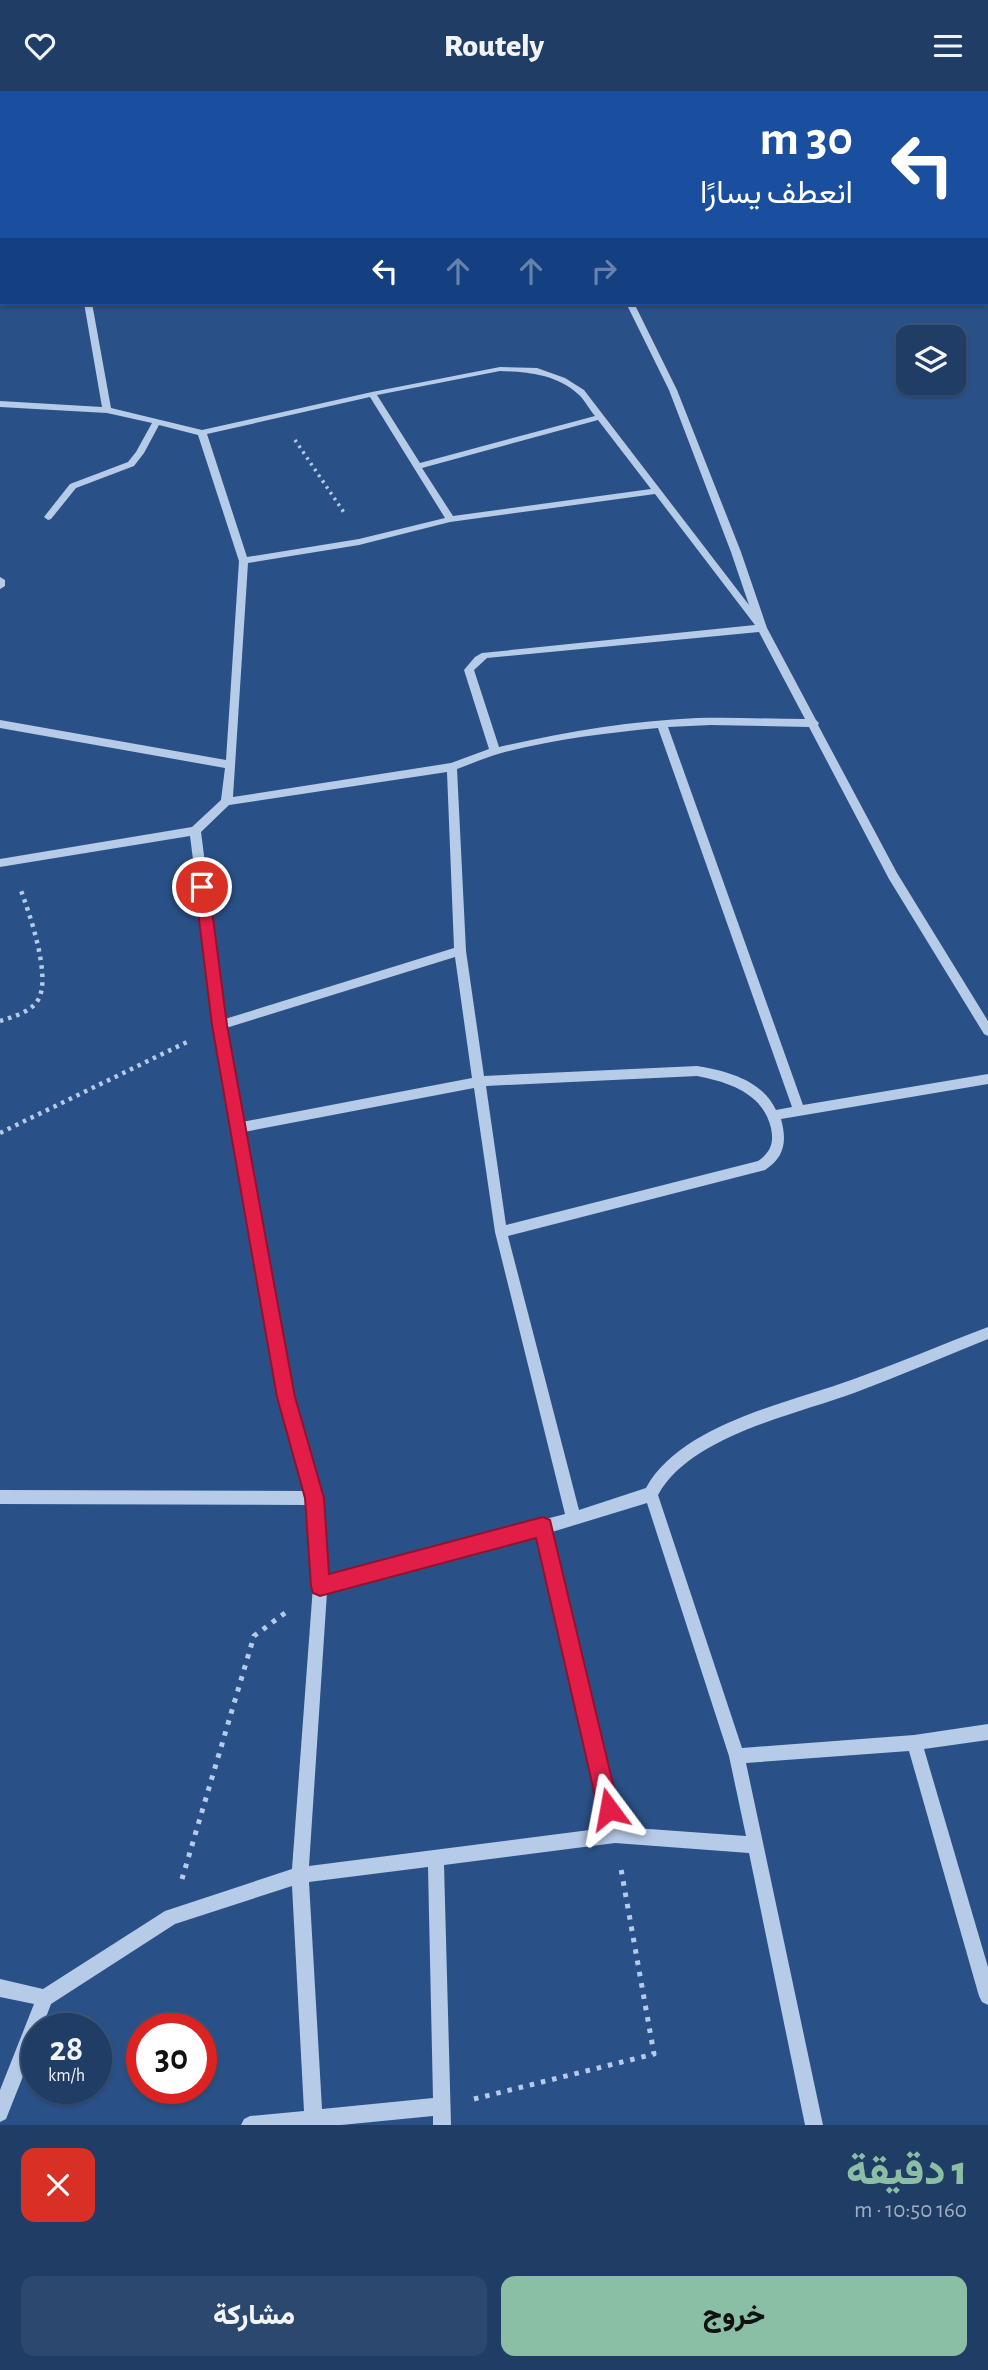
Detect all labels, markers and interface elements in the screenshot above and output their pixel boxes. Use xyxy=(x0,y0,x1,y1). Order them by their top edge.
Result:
icon: heart xyxy=(21,27,59,65)
icon: menu xyxy=(929,27,967,65)
text: Routely xyxy=(444,30,544,62)
text: 30 m xyxy=(759,115,853,164)
icon: left xyxy=(877,119,968,210)
text: انعطف يسارًا xyxy=(700,177,853,209)
icon: left xyxy=(366,252,404,290)
icon: ahead xyxy=(439,252,477,290)
icon: ahead xyxy=(512,252,550,290)
icon: right xyxy=(585,252,623,290)
map controls xyxy=(896,325,966,395)
button: layers xyxy=(896,325,966,395)
pin xyxy=(172,857,232,917)
icon: arrive xyxy=(183,868,221,906)
position arrow xyxy=(572,1772,646,1846)
speed limit sign: 30 xyxy=(126,2013,217,2104)
text: 28 xyxy=(50,2032,83,2067)
text: km/h xyxy=(48,2067,85,2085)
button: close xyxy=(21,2148,95,2222)
text: 1 دقيقة xyxy=(846,2150,967,2192)
text: 160 m · 10:50 xyxy=(854,2199,967,2222)
button: مشاركة xyxy=(21,2276,487,2356)
button: خروج xyxy=(501,2276,967,2356)

